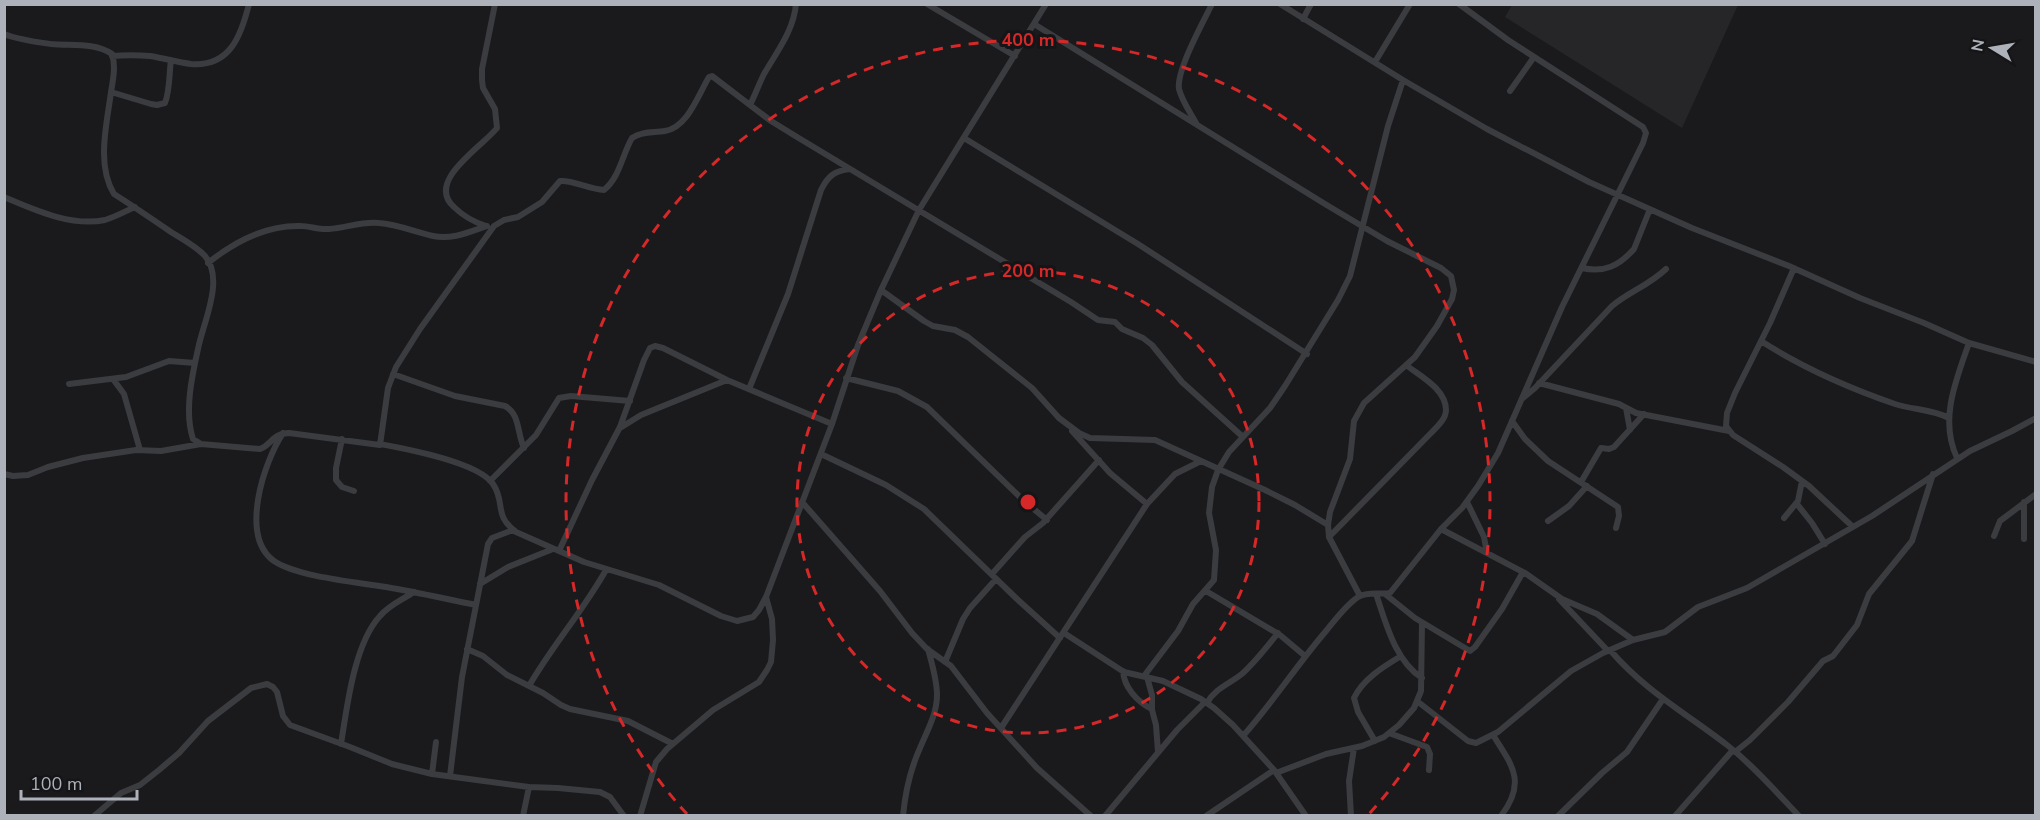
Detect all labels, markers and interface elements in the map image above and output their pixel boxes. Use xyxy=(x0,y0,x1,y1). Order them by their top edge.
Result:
north arrow xyxy=(1962,18,2022,78)
text: 400 m xyxy=(1001,28,1055,52)
text: N xyxy=(1966,37,1990,53)
text: 200 m xyxy=(1001,259,1055,283)
centre of rings xyxy=(1018,492,1038,512)
scale bar xyxy=(21,763,136,801)
text: 100 m xyxy=(30,772,82,796)

